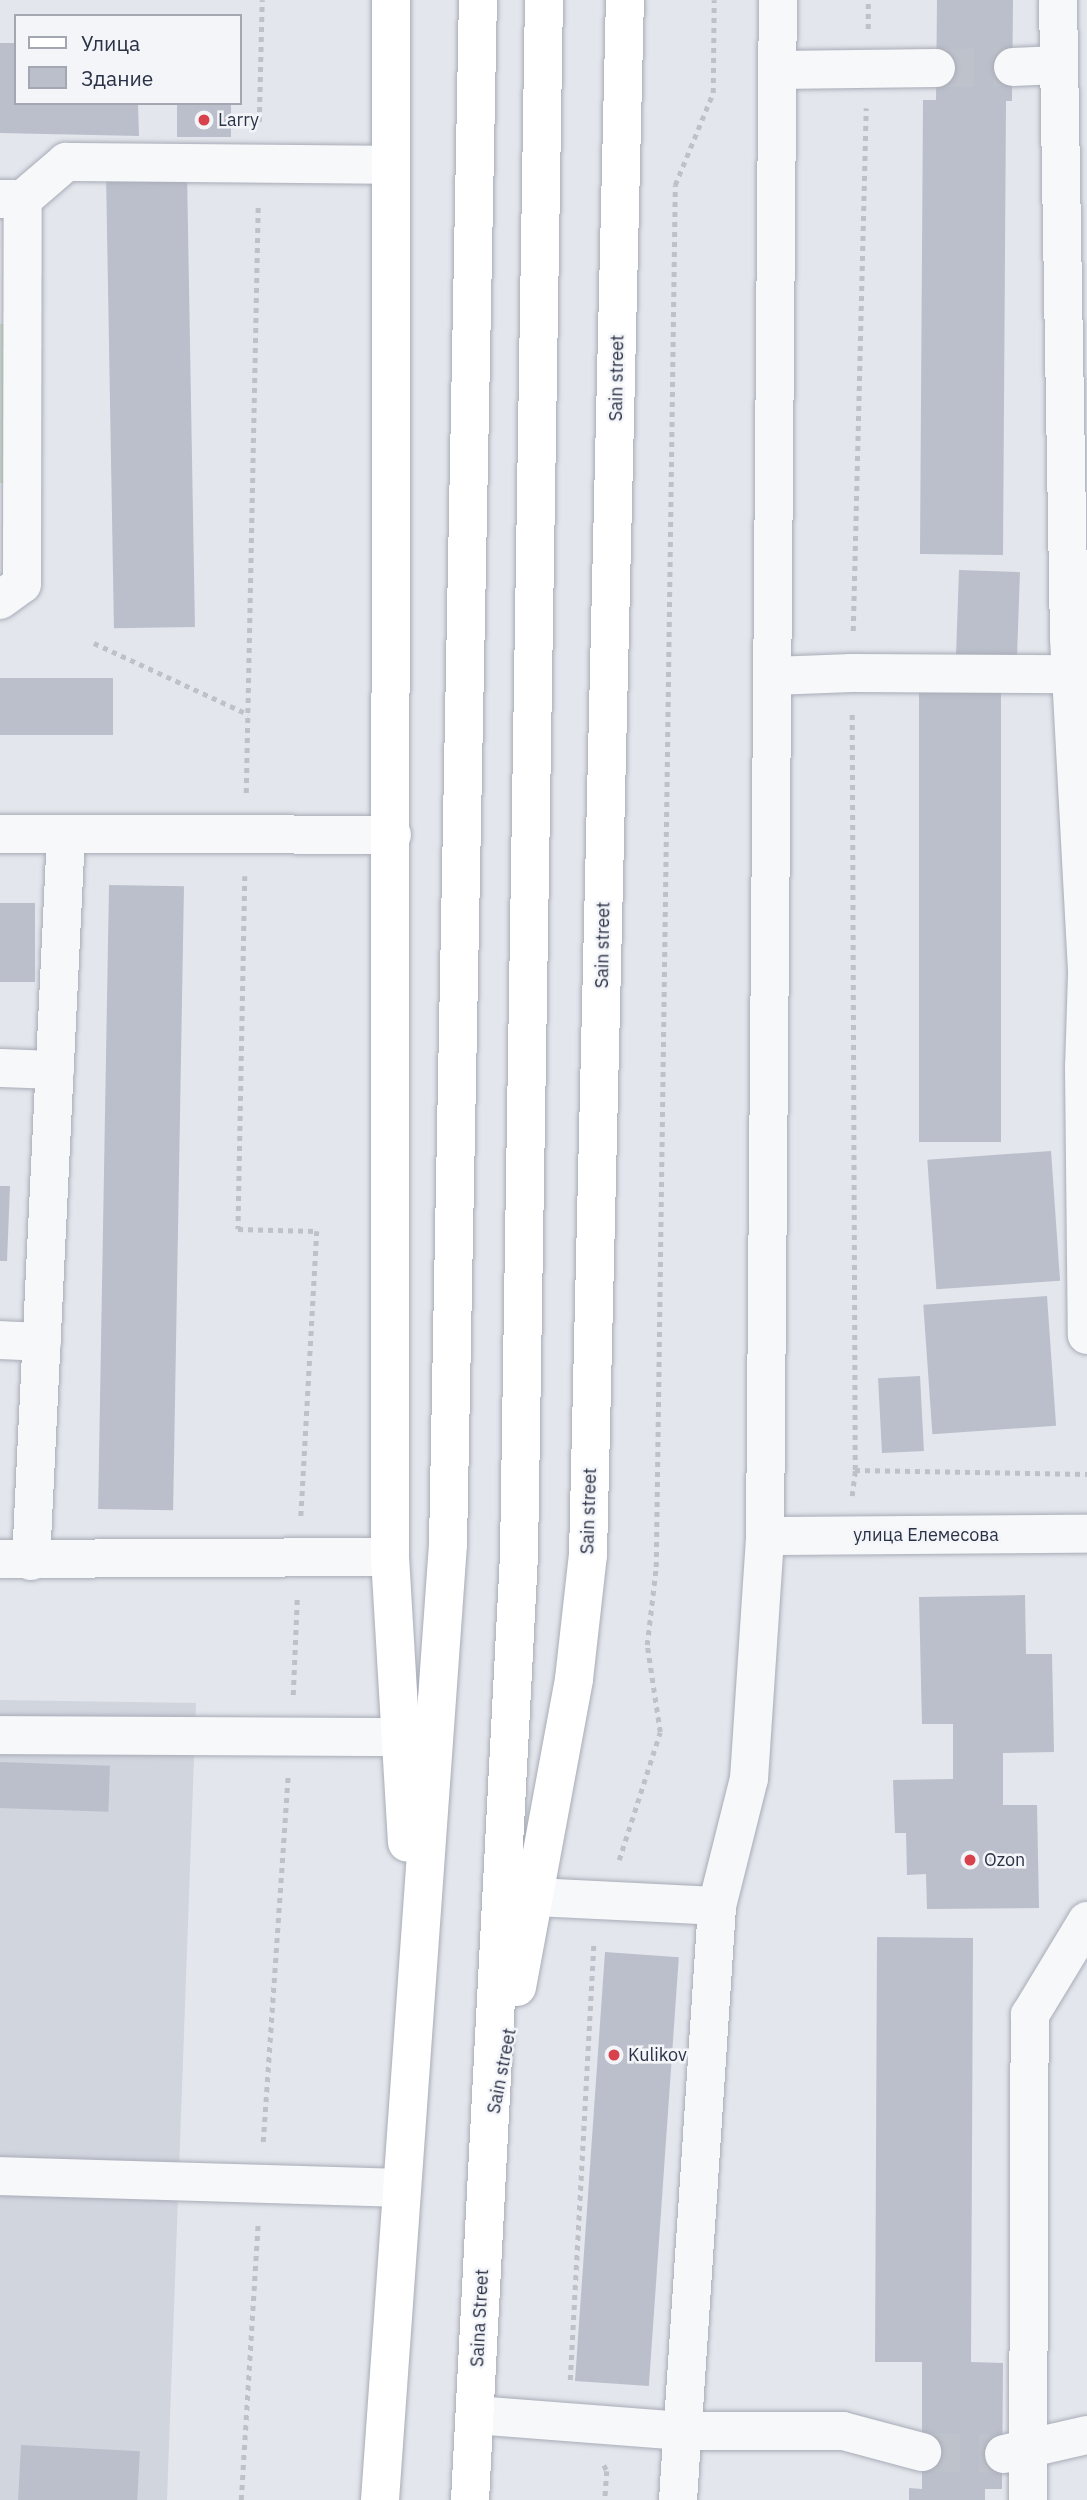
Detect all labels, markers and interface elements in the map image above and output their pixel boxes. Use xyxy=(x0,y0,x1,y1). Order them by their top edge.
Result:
legend xyxy=(14,14,242,105)
text: Улица xyxy=(81,29,140,57)
text: Здание xyxy=(81,64,153,92)
place label: Larry xyxy=(218,109,259,131)
marker: Larry xyxy=(196,112,212,128)
street label: Sain street xyxy=(605,335,629,421)
street label: Sain street xyxy=(591,902,615,988)
street label: Sain street xyxy=(577,1467,601,1555)
street label: улица Елемесова xyxy=(853,1524,999,1546)
place label: Ozon xyxy=(984,1849,1025,1871)
marker: Ozon xyxy=(962,1852,978,1868)
street label: Sain street xyxy=(483,2026,521,2116)
place label: Kulikov xyxy=(628,2044,687,2066)
marker: Kulikov xyxy=(606,2047,622,2063)
street label: Saina Street xyxy=(467,2268,493,2368)

